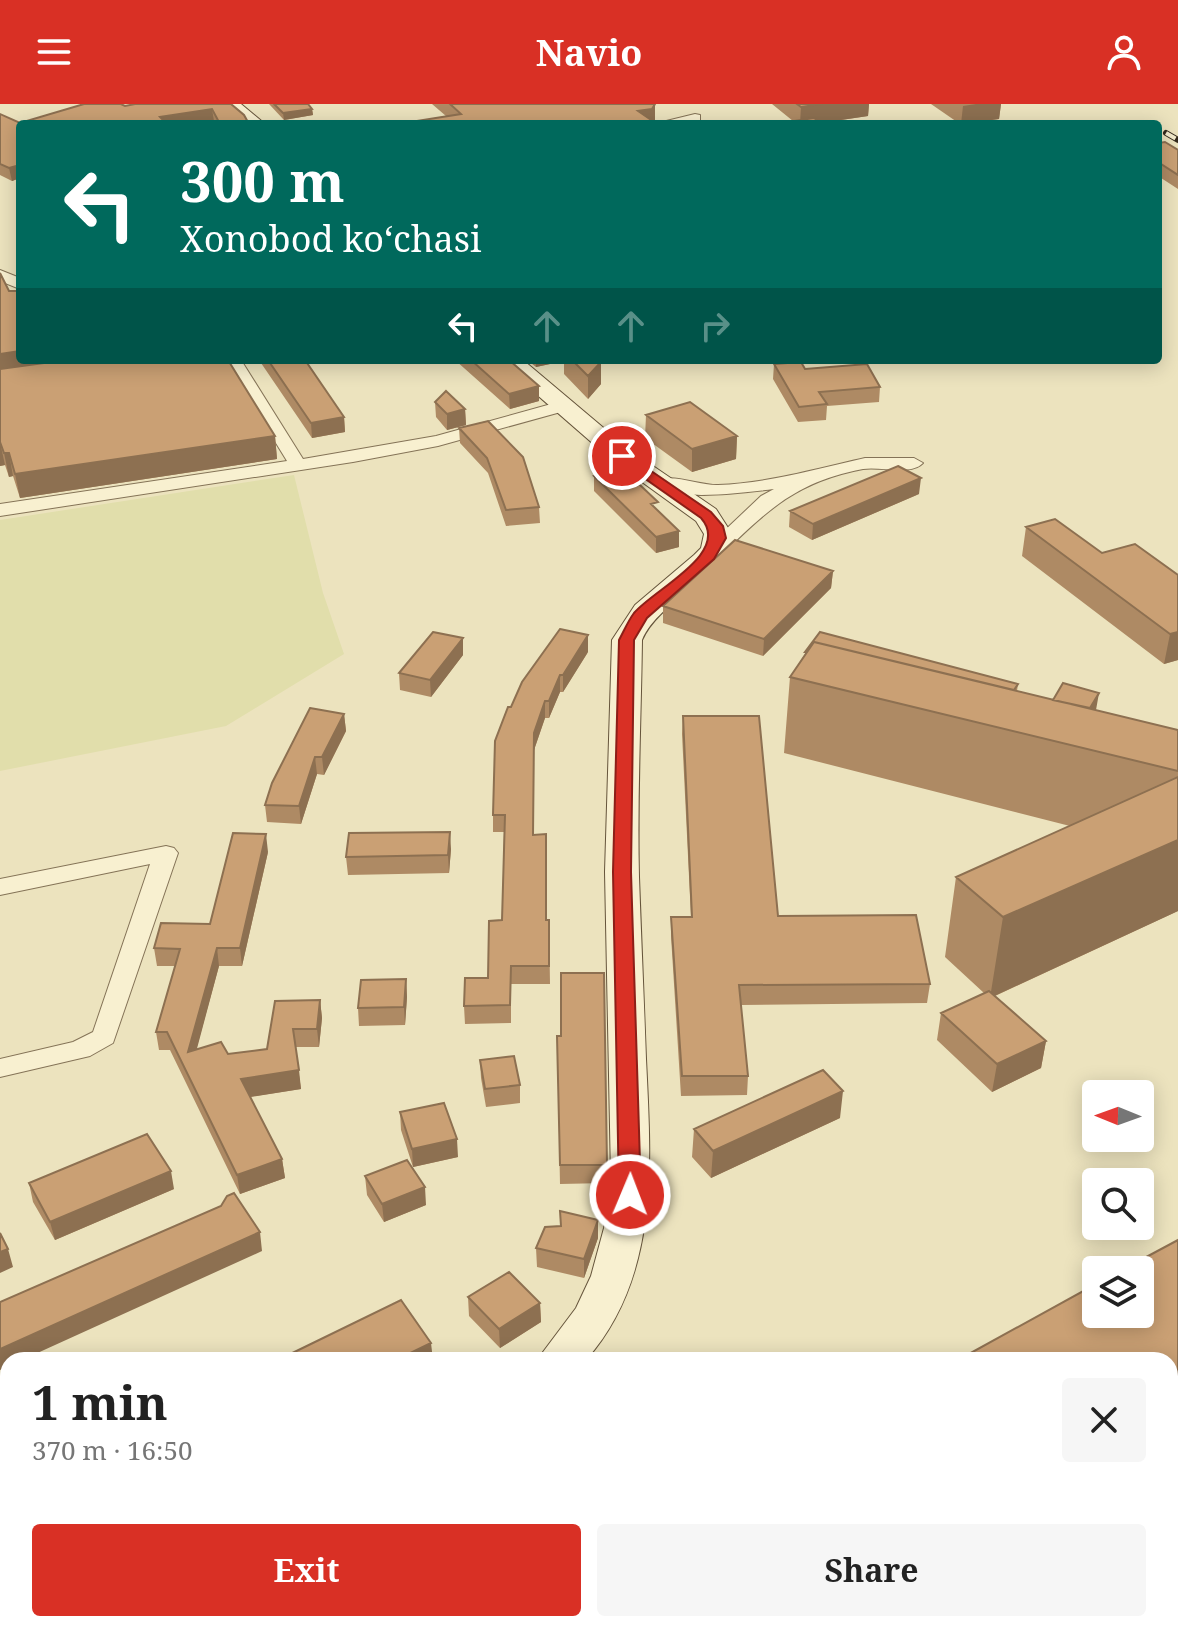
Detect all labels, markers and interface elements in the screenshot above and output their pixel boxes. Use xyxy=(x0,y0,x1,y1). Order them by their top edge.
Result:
text: Navio xyxy=(536,28,642,77)
icon: menu xyxy=(32,30,76,74)
icon: person xyxy=(1102,30,1146,74)
text: 300 m xyxy=(180,142,345,218)
icon: left xyxy=(48,152,152,256)
text: Xonobod koʻchasi xyxy=(180,214,482,263)
icon: left xyxy=(441,304,485,348)
icon: ahead xyxy=(525,304,569,348)
icon: ahead xyxy=(609,304,653,348)
icon: right xyxy=(693,304,737,348)
pin xyxy=(588,422,656,490)
icon: arrive xyxy=(600,434,644,478)
north arrow xyxy=(1082,1080,1154,1152)
map controls xyxy=(1082,1080,1154,1328)
position arrow xyxy=(588,1153,672,1237)
button: search xyxy=(1082,1168,1154,1240)
button: layers xyxy=(1082,1256,1154,1328)
text: 1 min xyxy=(32,1369,168,1434)
button: close xyxy=(1062,1378,1146,1462)
text: 370 m · 16:50 xyxy=(32,1432,193,1468)
button: Exit xyxy=(32,1524,581,1616)
button: Share xyxy=(597,1524,1146,1616)

